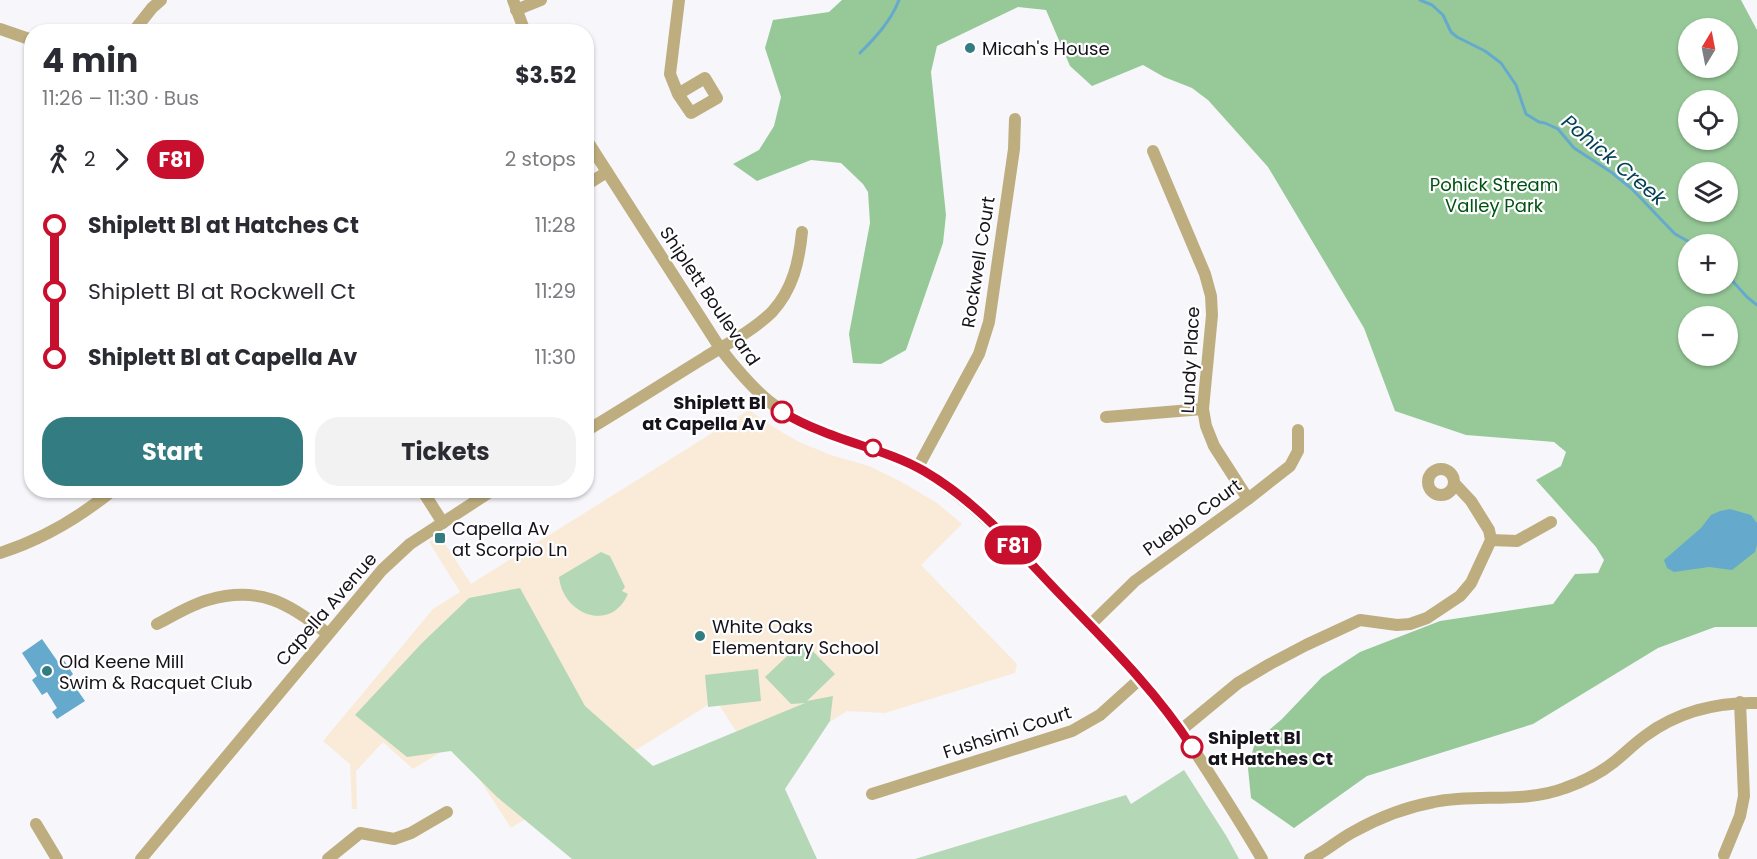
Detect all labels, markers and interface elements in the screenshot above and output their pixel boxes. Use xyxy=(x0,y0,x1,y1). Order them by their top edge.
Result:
north arrow xyxy=(1678,18,1738,78)
map controls xyxy=(1678,18,1738,366)
place label: Micah's House xyxy=(982,36,1110,61)
text: 4 min xyxy=(42,37,138,84)
marker: Micah's House xyxy=(963,41,977,55)
text: $3.52 xyxy=(515,60,576,91)
text: 11:26 – 11:30 · Bus xyxy=(42,84,199,112)
button: locate xyxy=(1678,90,1738,150)
water label: Pohick Creek xyxy=(1556,108,1674,213)
icon: walk xyxy=(42,143,75,176)
icon: forward xyxy=(105,143,138,176)
text: 2 xyxy=(84,145,96,173)
text: F81 xyxy=(159,145,192,174)
text: 2 stops xyxy=(505,145,576,173)
button: layers xyxy=(1678,162,1738,222)
park label: Pohick Stream Valley Park xyxy=(1430,172,1558,218)
street label: Rockwell Court xyxy=(955,195,1001,329)
text: Shiplett Bl at Hatches Ct xyxy=(88,210,359,241)
text: 11:28 xyxy=(535,211,576,239)
street label: Shiplett Boulevard xyxy=(654,221,766,371)
button: + xyxy=(1678,234,1738,294)
text: Shiplett Bl at Rockwell Ct xyxy=(88,276,355,307)
text: 11:29 xyxy=(535,277,576,305)
street label: Lundy Place xyxy=(1175,306,1205,414)
button: − xyxy=(1678,306,1738,366)
text: Shiplett Bl at Capella Av xyxy=(88,342,357,373)
text: 11:30 xyxy=(535,343,576,371)
place label: Shiplett Bl at Capella Av xyxy=(642,390,767,436)
marker: Shiplett Bl at Capella Av xyxy=(771,401,793,423)
button: Start xyxy=(42,417,303,486)
button: Tickets xyxy=(315,417,576,486)
unlabelled marker xyxy=(864,439,882,457)
street label: Pueblo Court xyxy=(1138,473,1246,561)
place label: Capella Av at Scorpio Ln xyxy=(452,516,567,562)
line badge: F81 xyxy=(978,526,1048,564)
marker: Capella Av at Scorpio Ln xyxy=(433,531,447,545)
text: F81 xyxy=(997,531,1030,560)
street label: Capella Avenue xyxy=(270,547,382,671)
place label: White Oaks Elementary School xyxy=(712,614,879,660)
marker: White Oaks Elementary School xyxy=(693,629,707,643)
place label: Old Keene Mill Swim & Racquet Club xyxy=(59,649,252,695)
marker: Old Keene Mill Swim & Racquet Club xyxy=(40,664,54,678)
street label: Fushsimi Court xyxy=(940,700,1074,764)
place label: Shiplett Bl at Hatches Ct xyxy=(1208,725,1333,771)
marker: Shiplett Bl at Hatches Ct xyxy=(1181,736,1203,758)

